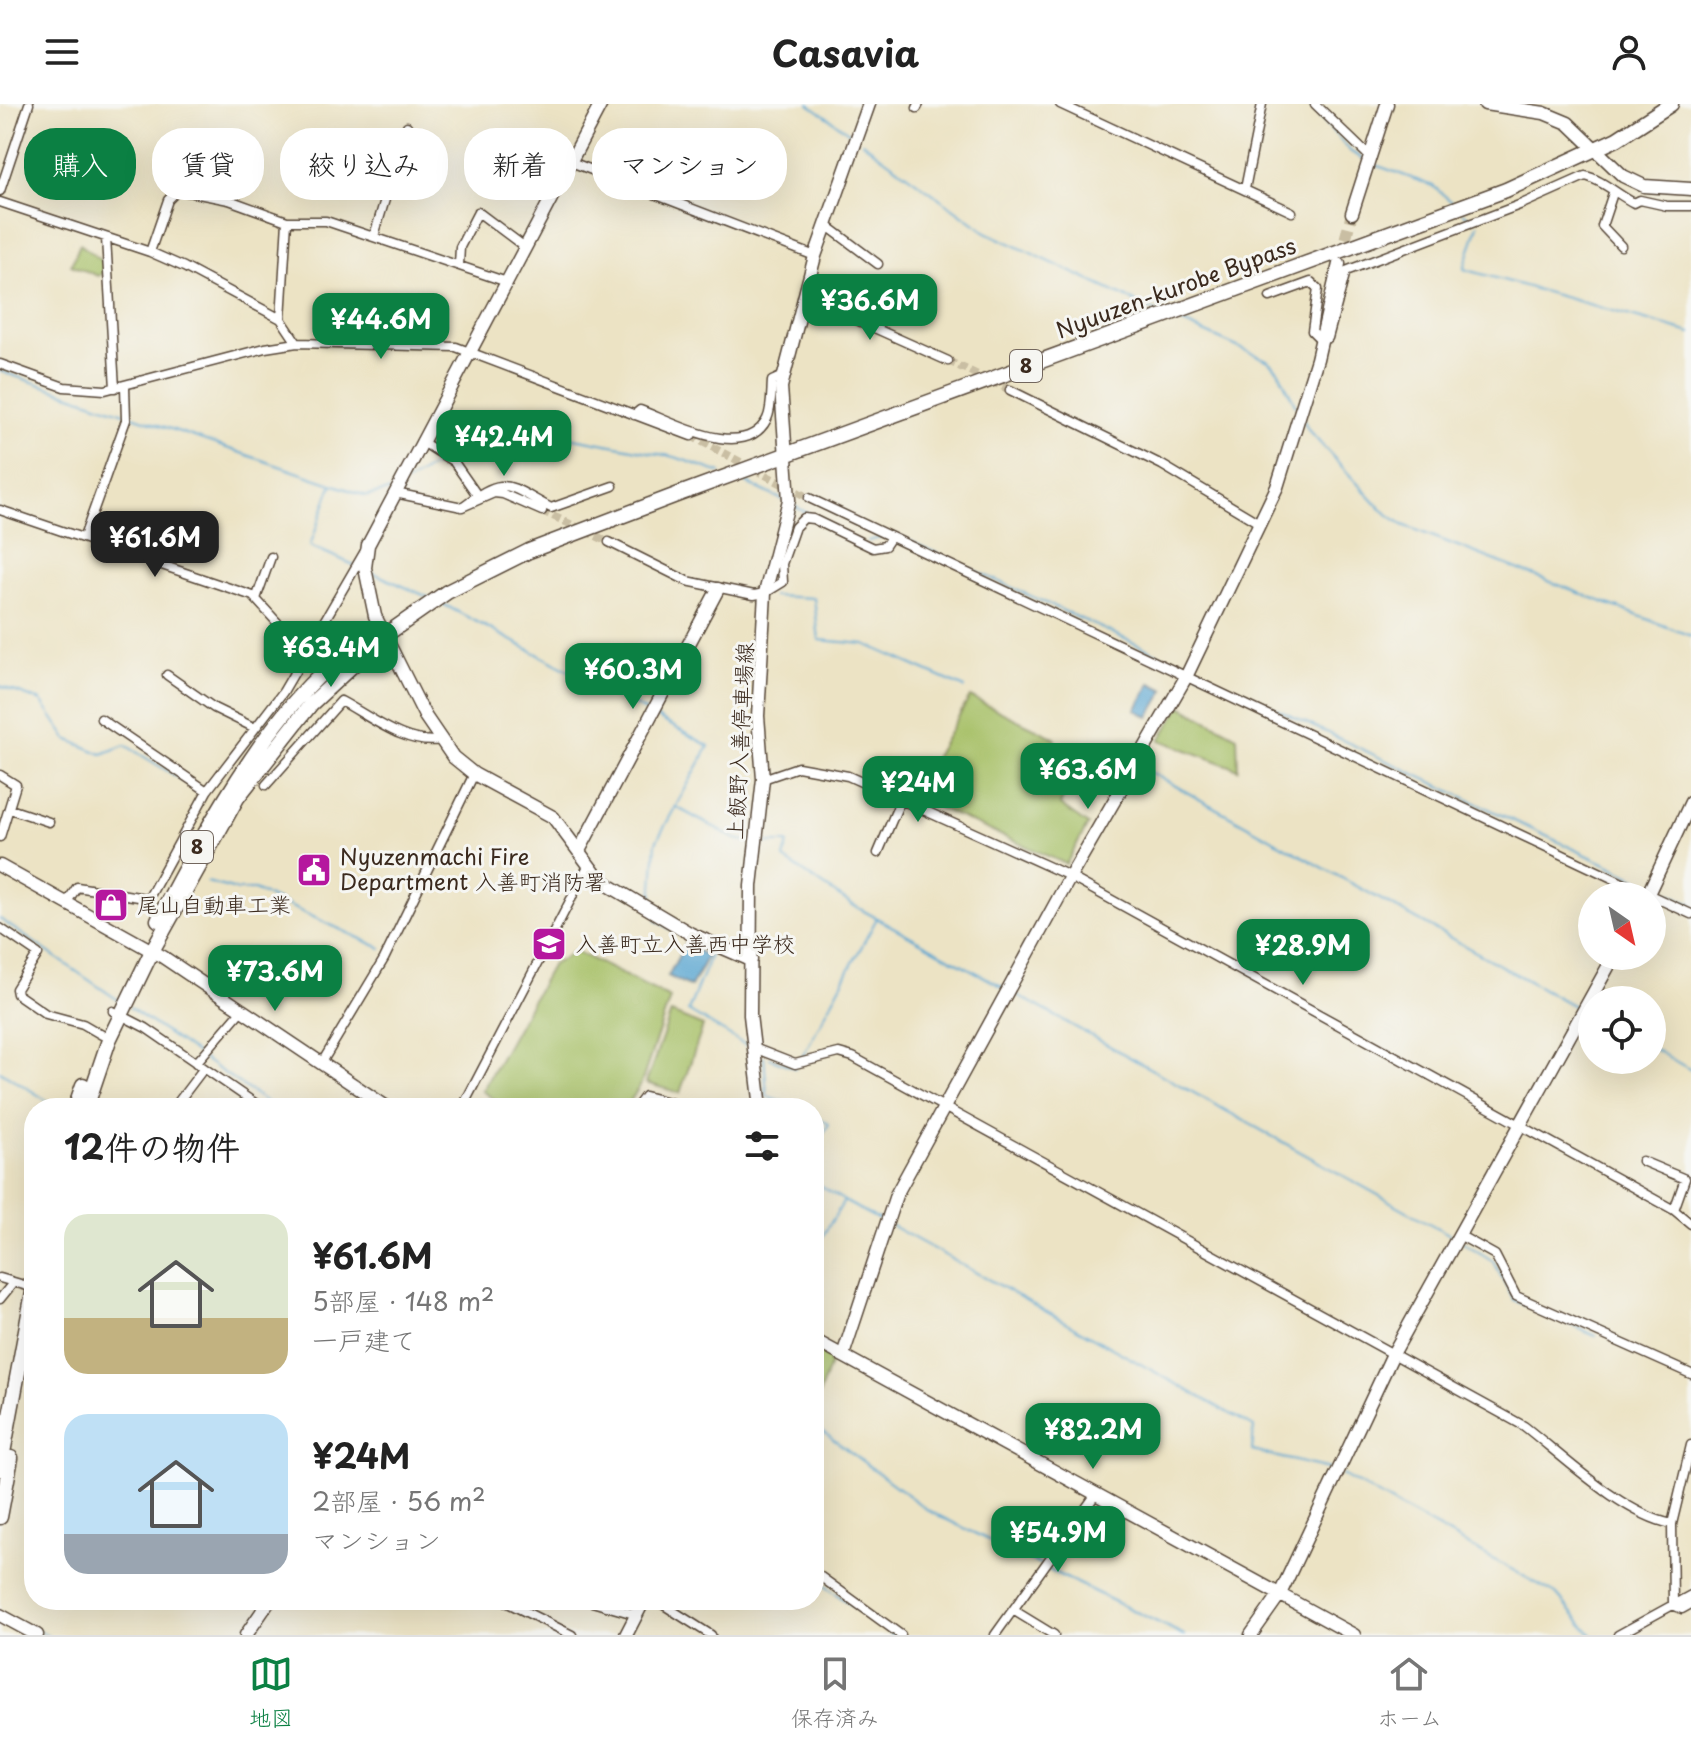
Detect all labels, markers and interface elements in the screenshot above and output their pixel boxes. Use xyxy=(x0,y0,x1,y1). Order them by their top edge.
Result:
text: Casavia xyxy=(772,25,919,79)
icon: menu xyxy=(40,30,84,74)
icon: person xyxy=(1607,30,1651,74)
chip: 購入 xyxy=(24,128,136,200)
chip: 賃貸 xyxy=(152,128,264,200)
chip: 絞り込み xyxy=(280,128,448,200)
chip: 新着 xyxy=(464,128,576,200)
chip: マンション xyxy=(592,128,787,200)
street label: Nyuuzen-kurobe Bypass xyxy=(1051,228,1300,345)
pin: ¥36.6M xyxy=(805,274,935,342)
text: ¥36.6M xyxy=(820,280,920,319)
pin: ¥44.6M xyxy=(316,293,446,361)
text: ¥44.6M xyxy=(330,299,432,338)
road number: 8 xyxy=(1010,350,1042,382)
pin: ¥42.4M xyxy=(439,410,569,478)
text: ¥42.4M xyxy=(454,416,554,455)
pin: ¥61.6M xyxy=(90,511,220,579)
text: ¥61.6M xyxy=(109,517,201,556)
pin: ¥63.4M xyxy=(266,621,396,689)
text: ¥63.4M xyxy=(282,627,380,666)
street label: 上飯野入善停車場線 xyxy=(717,641,760,841)
pin: ¥60.3M xyxy=(568,643,698,711)
text: ¥60.3M xyxy=(583,649,683,688)
pin: ¥63.6M xyxy=(1023,743,1153,811)
text: ¥63.6M xyxy=(1039,749,1137,788)
pin: ¥24M xyxy=(871,756,965,824)
text: ¥24M xyxy=(880,762,956,801)
road number: 8 xyxy=(181,831,213,863)
place label: Nyuzenmachi Fire Department 入善町消防署 xyxy=(340,839,606,897)
public building icon: Nyuzenmachi Fire Department 入善町消防署 xyxy=(295,851,333,889)
north arrow xyxy=(1578,882,1666,970)
map controls xyxy=(1578,882,1666,1074)
shop icon: 尾山自動車工業 xyxy=(92,886,130,924)
place label: 尾山自動車工業 xyxy=(137,887,291,920)
pin: ¥28.9M xyxy=(1238,919,1368,987)
school or university icon: 入善町立入善西中学校 xyxy=(530,925,568,963)
text: ¥28.9M xyxy=(1255,925,1351,964)
place label: 入善町立入善西中学校 xyxy=(575,926,795,959)
pin: ¥73.6M xyxy=(210,945,340,1013)
text: ¥73.6M xyxy=(226,951,324,990)
button: locate xyxy=(1578,986,1666,1074)
text: 12件の物件 xyxy=(64,1120,240,1172)
icon: filters xyxy=(740,1124,784,1168)
text: ¥61.6M xyxy=(312,1229,433,1281)
icon: home xyxy=(128,1246,224,1342)
text: 5部屋 · 148 m² xyxy=(312,1281,494,1320)
text: 一戸建て xyxy=(312,1320,416,1359)
pin: ¥82.2M xyxy=(1028,1403,1158,1471)
text: ¥82.2M xyxy=(1043,1409,1143,1448)
text: ¥24M xyxy=(312,1429,410,1481)
icon: home xyxy=(128,1446,224,1542)
text: 2部屋 · 56 m² xyxy=(312,1481,486,1520)
pin: ¥54.9M xyxy=(993,1506,1123,1574)
text: ¥54.9M xyxy=(1009,1512,1107,1551)
text: マンション xyxy=(312,1520,441,1559)
tab: 地図 xyxy=(249,1652,293,1733)
tab: 保存済み xyxy=(791,1652,879,1733)
tab: ホーム xyxy=(1377,1652,1442,1733)

